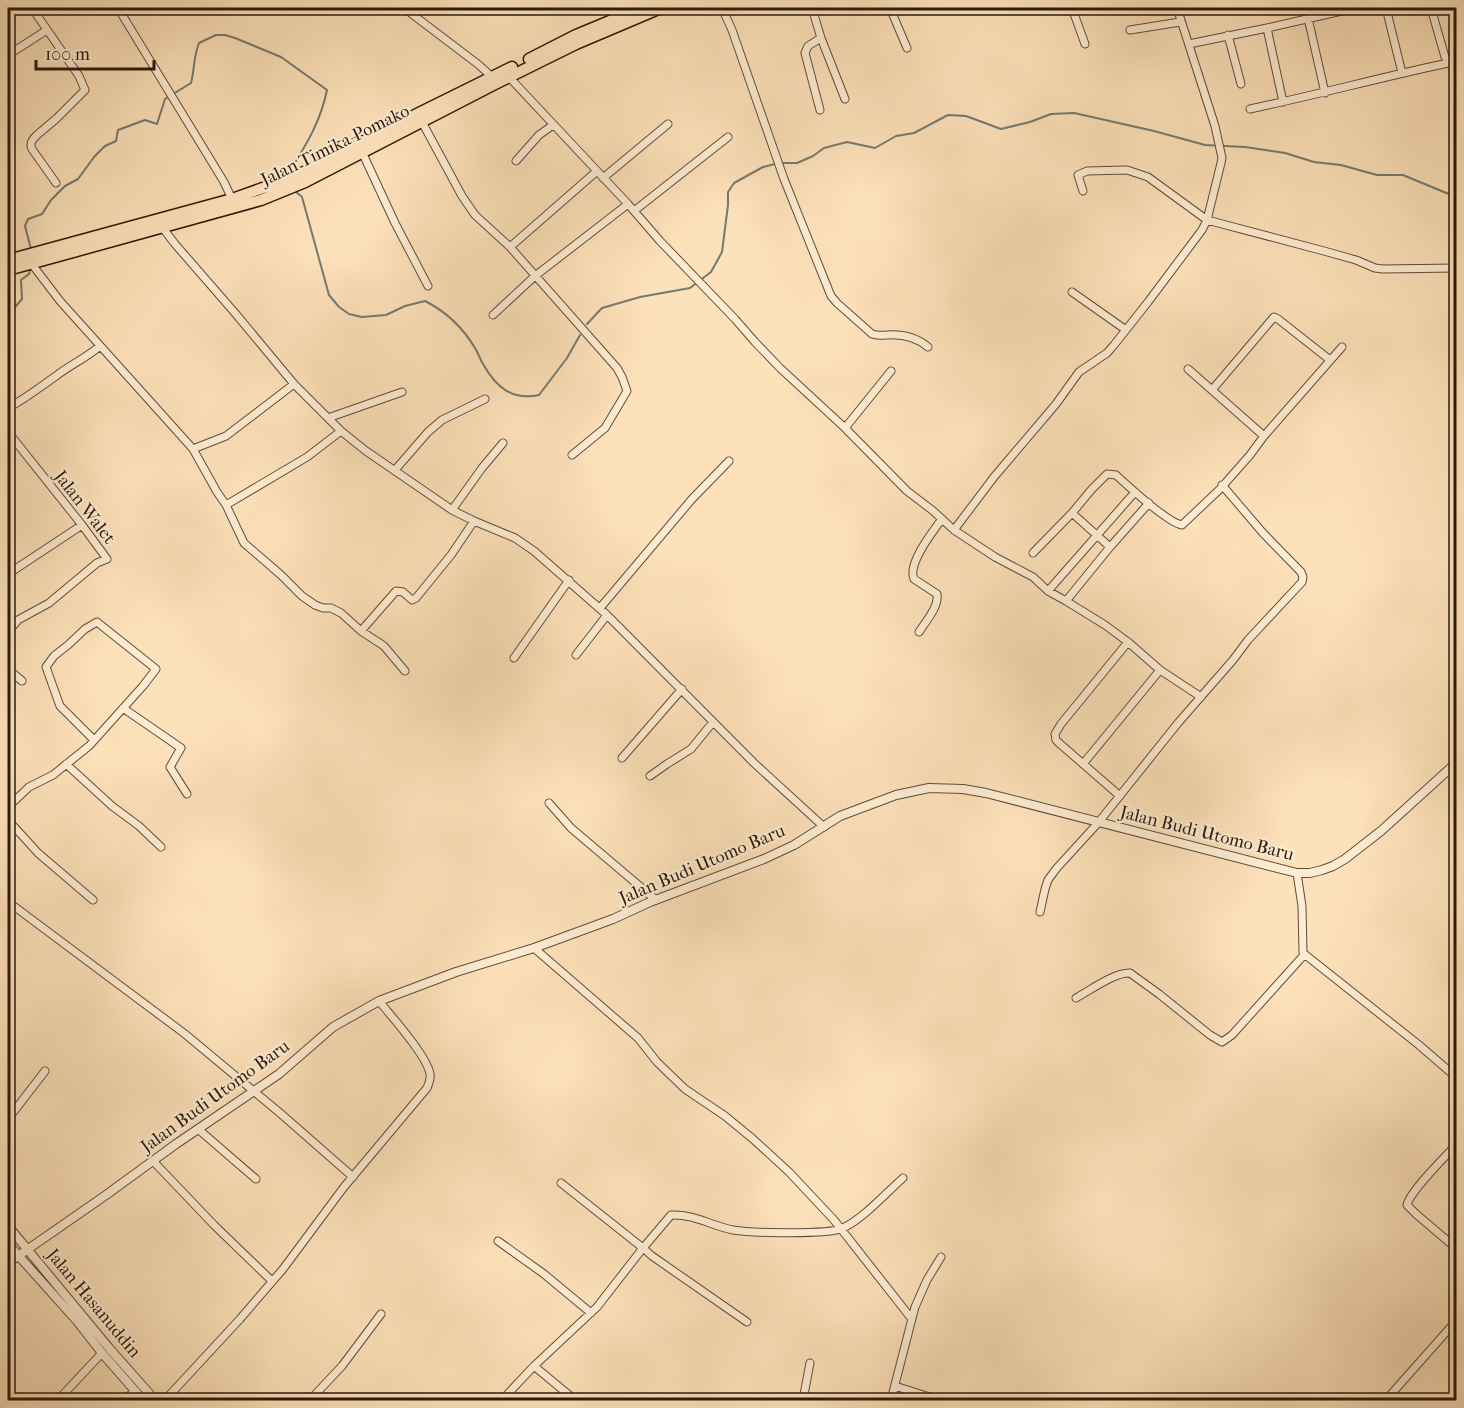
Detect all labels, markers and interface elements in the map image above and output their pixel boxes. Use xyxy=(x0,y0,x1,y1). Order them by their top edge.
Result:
scale bar xyxy=(36,33,154,71)
text: 100 m xyxy=(45,44,90,65)
street label: Jalan Timika-Pomako xyxy=(256,100,413,191)
street label: Jalan Walet xyxy=(48,465,120,549)
street label: Jalan Budi Utomo Baru xyxy=(1116,801,1296,865)
street label: Jalan Budi Utomo Baru xyxy=(614,820,788,910)
street label: Jalan Budi Utomo Baru xyxy=(135,1035,294,1159)
street label: Jalan Hasanuddin xyxy=(41,1243,146,1362)

